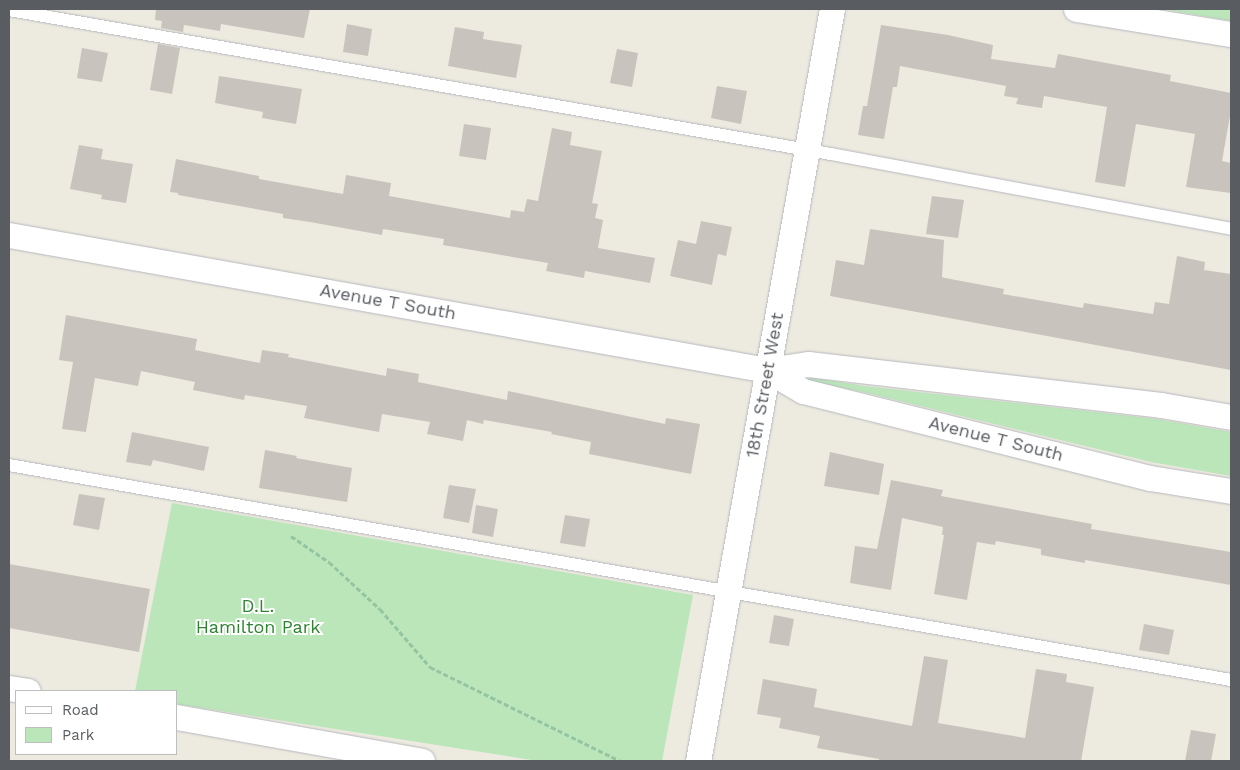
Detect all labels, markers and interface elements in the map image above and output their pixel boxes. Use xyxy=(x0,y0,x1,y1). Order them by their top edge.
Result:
street label: Avenue T South xyxy=(318,279,458,325)
street label: 18th Street West xyxy=(742,311,788,459)
street label: Avenue T South xyxy=(926,412,1066,466)
park label: D.L. Hamilton Park xyxy=(196,596,320,638)
legend xyxy=(15,690,178,755)
text: Road xyxy=(62,701,99,719)
text: Park xyxy=(62,726,94,744)

